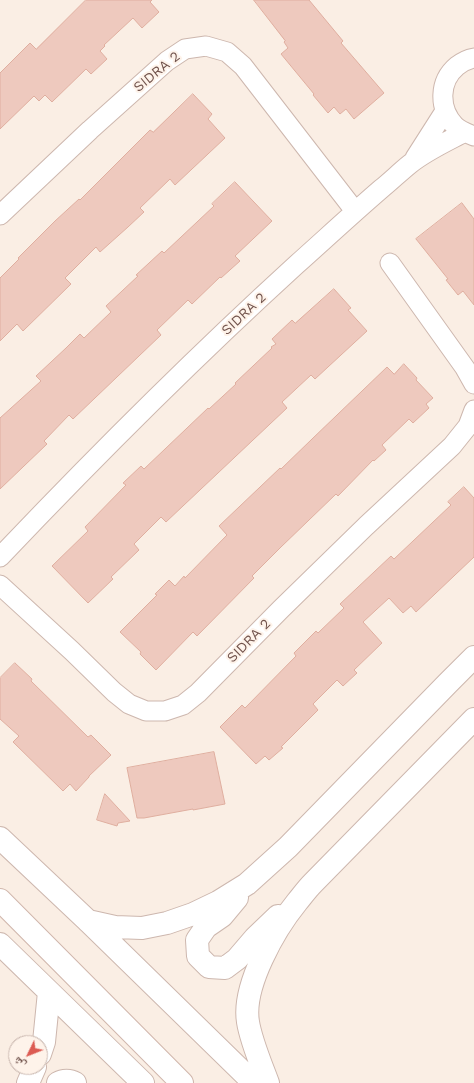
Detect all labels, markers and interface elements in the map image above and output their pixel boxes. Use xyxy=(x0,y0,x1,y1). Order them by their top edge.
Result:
street label: SIDRA 2 xyxy=(130,48,184,96)
street label: SIDRA 2 xyxy=(218,289,270,339)
street label: SIDRA 2 xyxy=(224,616,274,666)
north arrow xyxy=(8,1035,48,1075)
text: ش xyxy=(11,1054,28,1072)

